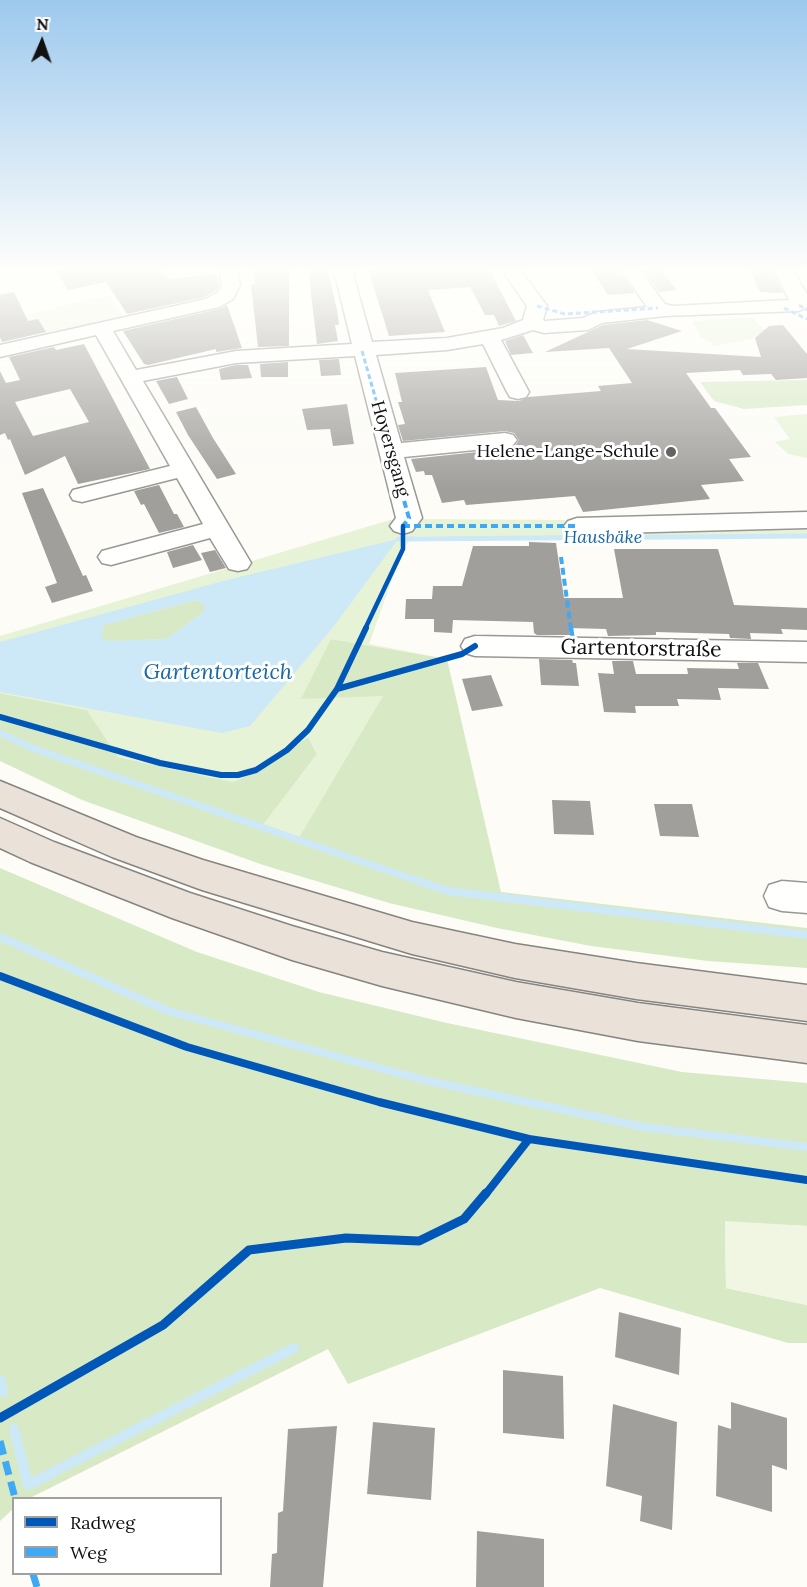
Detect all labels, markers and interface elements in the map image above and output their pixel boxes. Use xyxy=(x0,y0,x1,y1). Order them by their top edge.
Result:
north arrow xyxy=(12,12,72,72)
text: N xyxy=(36,14,49,34)
street label: Hoyersgang xyxy=(366,398,414,500)
place label: Helene-Lange-Schule xyxy=(477,441,659,463)
marker: Helene-Lange-Schule xyxy=(664,445,678,459)
water label: Hausbäke xyxy=(564,527,642,549)
street label: Gartentorstraße xyxy=(560,635,722,663)
water label: Gartentorteich xyxy=(144,660,292,686)
legend xyxy=(12,1497,222,1575)
text: Radweg xyxy=(70,1511,135,1534)
text: Weg xyxy=(70,1541,107,1564)

